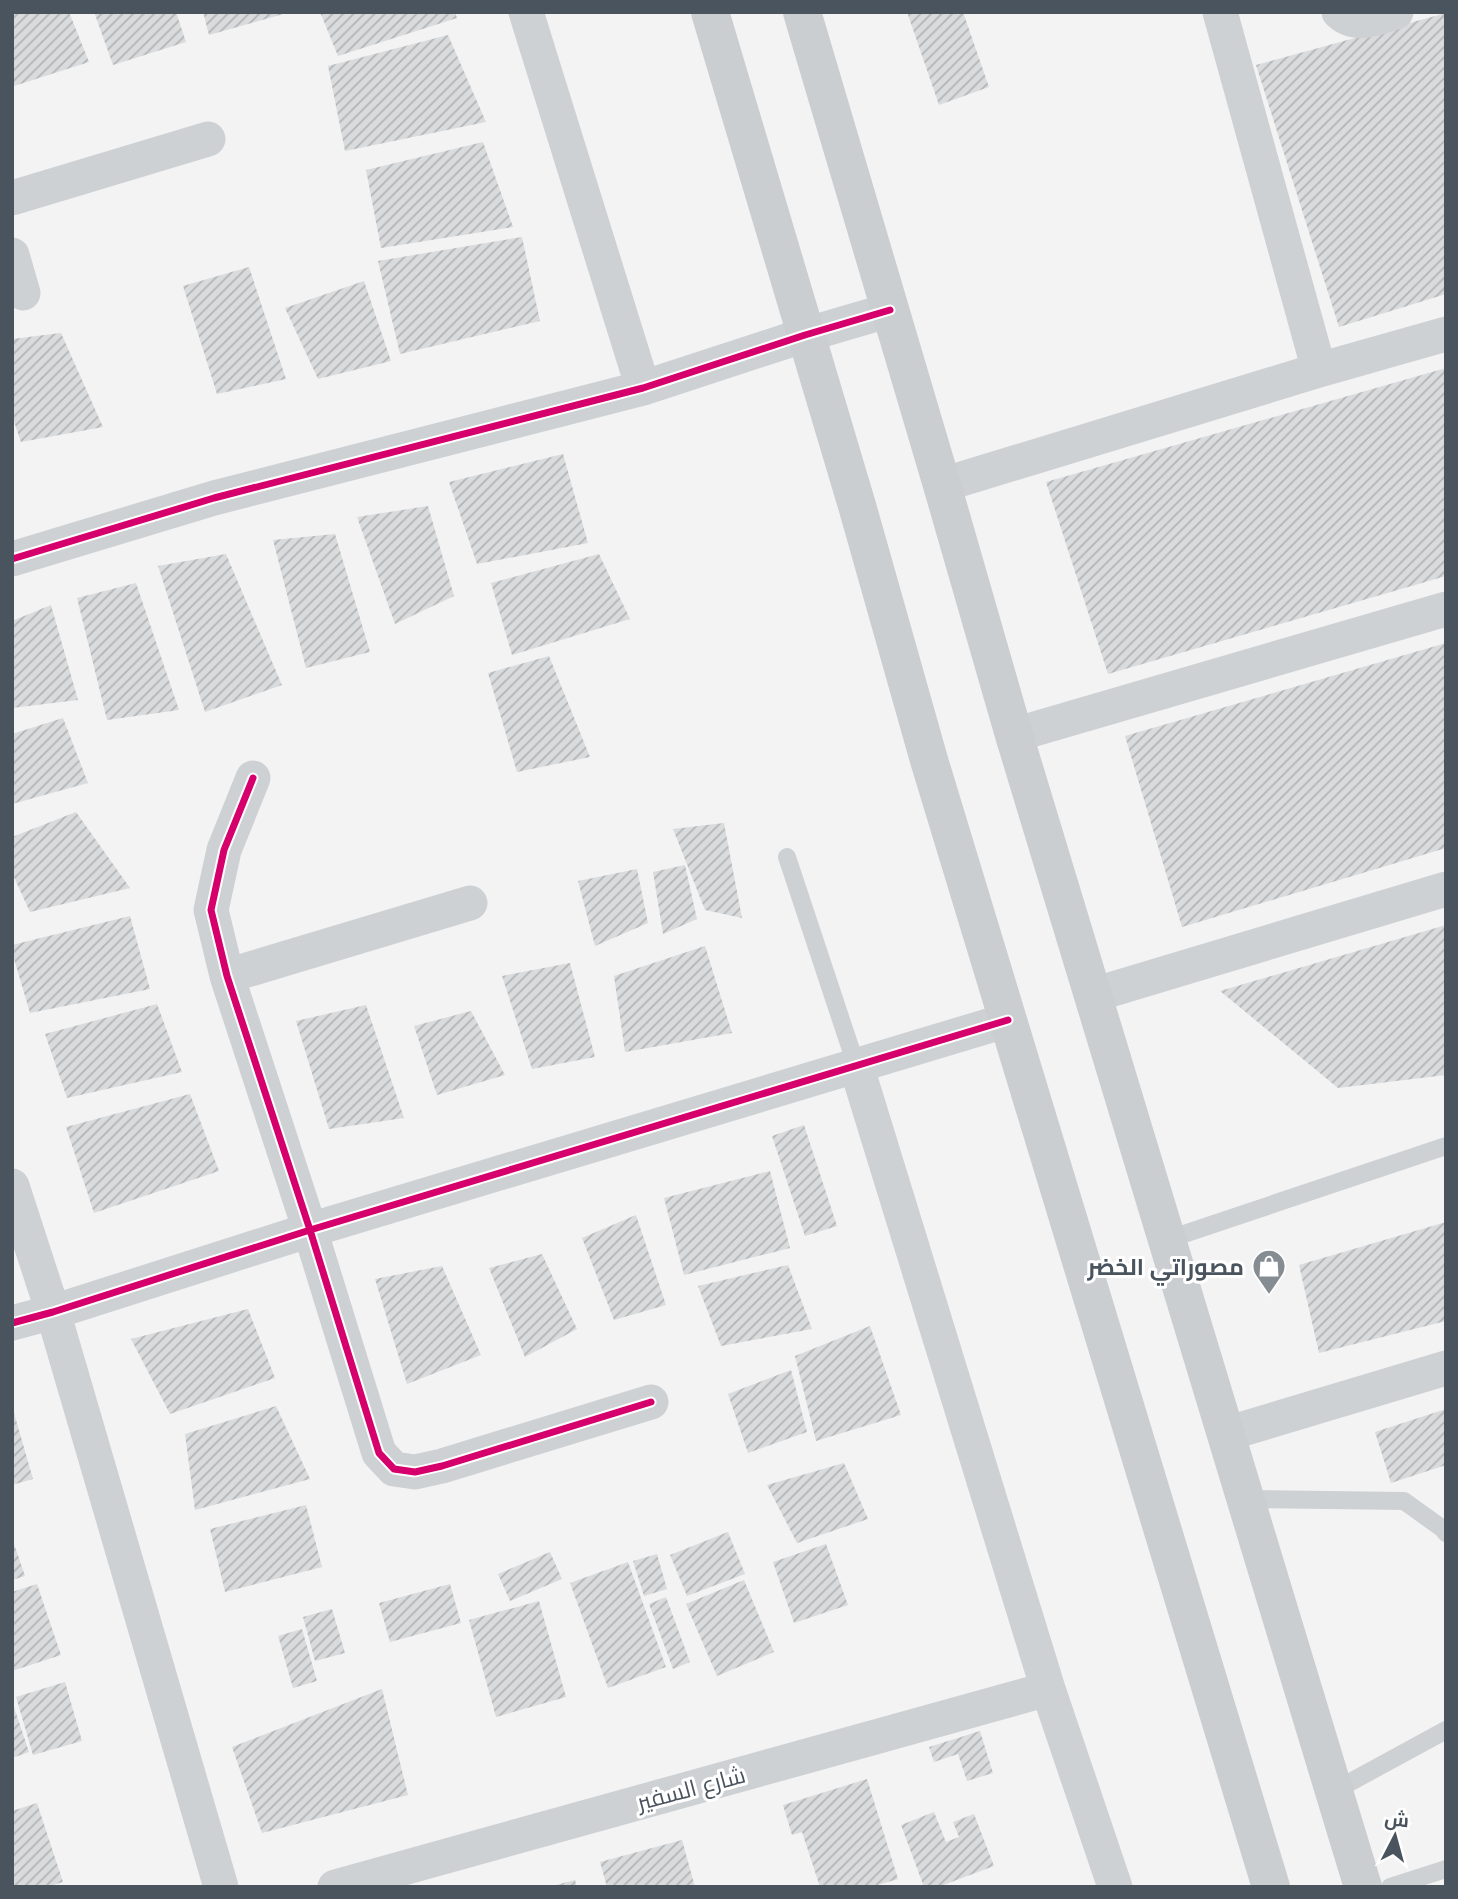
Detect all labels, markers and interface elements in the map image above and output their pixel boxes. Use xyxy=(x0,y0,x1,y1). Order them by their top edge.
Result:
shop icon: مصوراتي الخضر xyxy=(1250,1247,1288,1296)
place label: مصوراتي الخضر xyxy=(1087,1252,1244,1286)
street label: شارع السفير xyxy=(632,1760,749,1819)
north arrow xyxy=(1360,1801,1430,1871)
text: ش xyxy=(1383,1806,1410,1832)

